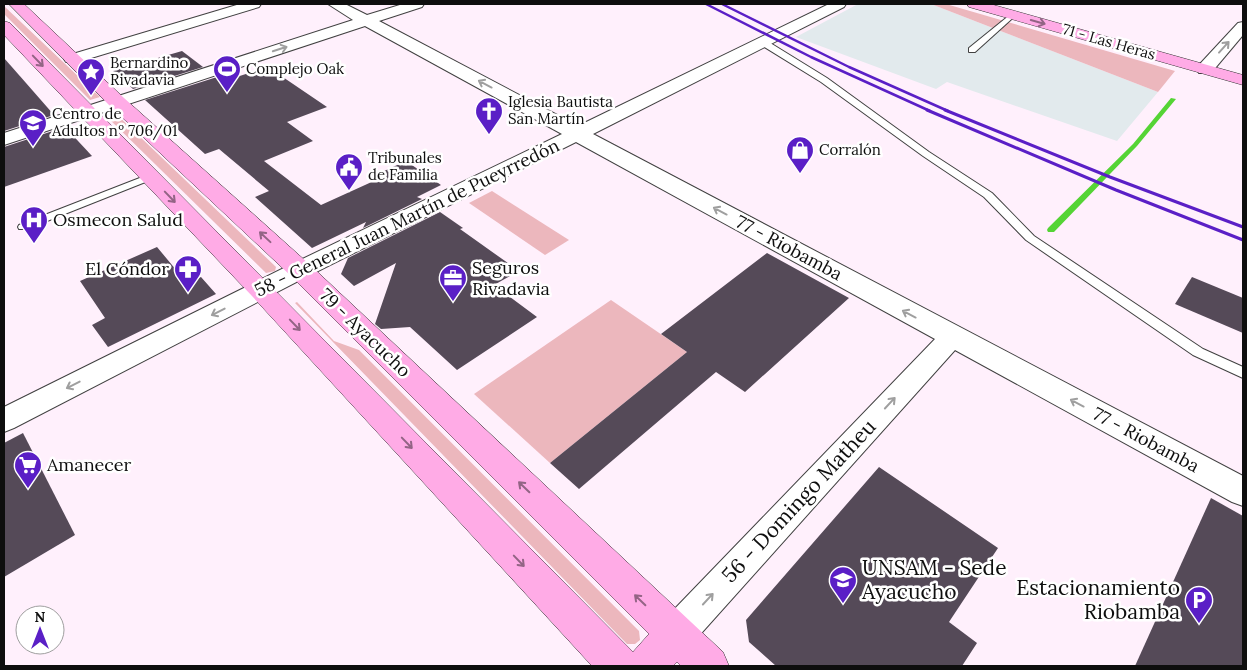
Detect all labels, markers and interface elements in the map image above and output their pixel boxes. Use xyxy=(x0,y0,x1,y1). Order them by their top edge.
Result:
one-way arrow xyxy=(1030,17,1046,27)
street label: 71 - Las Heras xyxy=(1060,19,1158,64)
one-way arrow xyxy=(1218,41,1230,54)
one-way arrow xyxy=(271,43,287,53)
place label: Bernardino Rivadavia xyxy=(110,53,188,89)
sports icon: Complejo Oak xyxy=(212,54,242,93)
one-way arrow xyxy=(32,55,44,67)
place icon: Bernardino Rivadavia xyxy=(76,57,106,96)
place label: Complejo Oak xyxy=(246,59,344,78)
one-way arrow xyxy=(477,79,492,89)
place label: Iglesia Bautista San Martín xyxy=(508,92,613,128)
church icon: Iglesia Bautista San Martín xyxy=(474,96,504,135)
place label: Centro de Adultos nº 706/01 xyxy=(51,104,177,141)
school or university icon: Centro de Adultos nº 706/01 xyxy=(18,108,48,147)
street label: 58 - General Juan Martín de Pueyrredón xyxy=(251,134,563,302)
shop icon: Corralón xyxy=(785,135,815,174)
place label: Corralón xyxy=(819,140,881,159)
place label: Tribunales de Familia xyxy=(368,148,442,184)
public building icon: Tribunales de Familia xyxy=(334,152,364,191)
one-way arrow xyxy=(164,190,176,203)
hospital icon: Osmecon Salud xyxy=(19,205,49,244)
one-way arrow xyxy=(713,206,728,215)
place label: Osmecon Salud xyxy=(53,208,183,231)
street label: 77 - Riobamba xyxy=(732,210,846,285)
one-way arrow xyxy=(258,231,271,243)
pharmacy icon: El Cóndor xyxy=(173,254,203,293)
place label: Seguros Rivadavia xyxy=(472,256,550,300)
place label: El Cóndor xyxy=(85,257,169,280)
office icon: Seguros Rivadavia xyxy=(438,263,468,302)
street label: 79 - Ayacucho xyxy=(315,283,416,382)
one-way arrow xyxy=(210,307,225,317)
one-way arrow xyxy=(902,308,917,318)
one-way arrow xyxy=(289,319,301,332)
one-way arrow xyxy=(65,380,80,390)
one-way arrow xyxy=(884,396,896,409)
one-way arrow xyxy=(1069,398,1084,408)
street label: 77 - Riobamba xyxy=(1089,402,1203,477)
street label: 56 - Domingo Matheu xyxy=(716,413,882,588)
one-way arrow xyxy=(401,437,413,449)
supermarket icon: Amanecer xyxy=(13,450,43,489)
place label: Amanecer xyxy=(46,453,131,476)
one-way arrow xyxy=(517,481,530,493)
one-way arrow xyxy=(513,554,525,567)
place label: UNSAM - Sede Ayacucho xyxy=(861,554,1007,605)
school or university icon: UNSAM - Sede Ayacucho xyxy=(828,565,858,604)
place label: Estacionamiento Riobamba xyxy=(1016,574,1180,625)
parking icon: Estacionamiento Riobamba xyxy=(1184,585,1214,624)
one-way arrow xyxy=(702,592,714,605)
one-way arrow xyxy=(635,595,647,607)
north arrow xyxy=(15,605,65,655)
text: N xyxy=(35,608,46,626)

